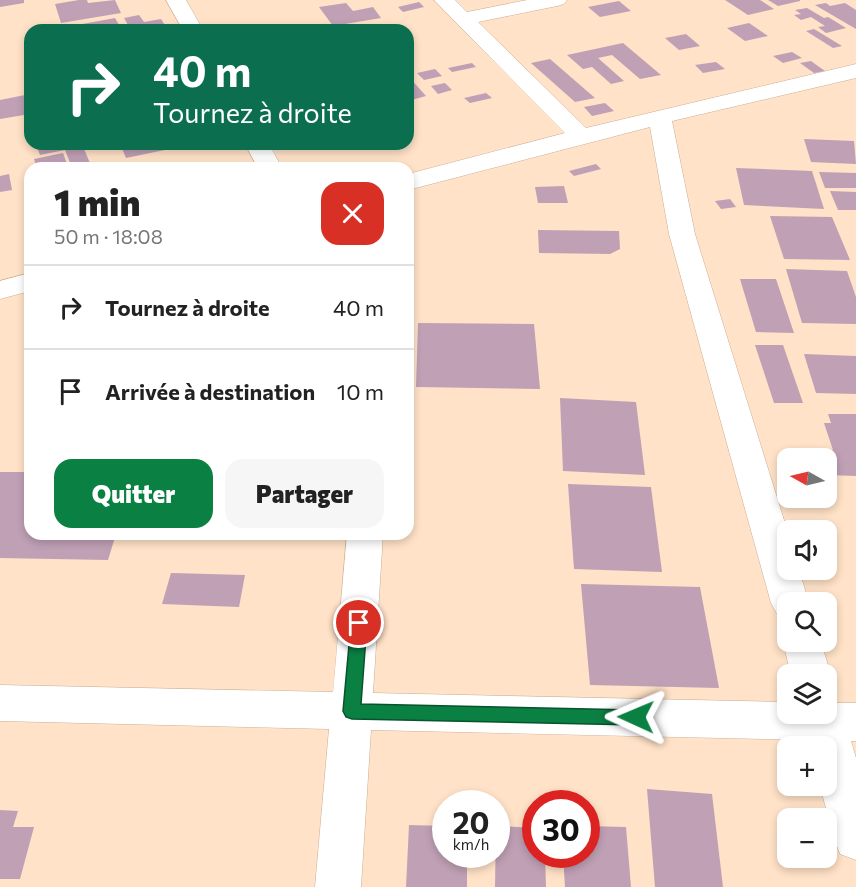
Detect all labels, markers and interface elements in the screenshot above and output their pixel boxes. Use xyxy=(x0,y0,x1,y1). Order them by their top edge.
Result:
text: 40 m xyxy=(153,44,251,96)
icon: right xyxy=(54,48,132,126)
text: Tournez à droite xyxy=(153,96,352,129)
text: 1 min xyxy=(54,179,140,223)
button: close xyxy=(321,182,384,245)
text: 50 m · 18:08 xyxy=(54,224,163,248)
icon: right xyxy=(54,291,87,324)
text: Tournez à droite xyxy=(105,294,270,321)
text: 40 m xyxy=(333,294,384,321)
icon: arrive xyxy=(54,375,87,408)
text: Arrivée à destination xyxy=(105,378,315,405)
text: 10 m xyxy=(337,378,384,405)
north arrow xyxy=(777,448,837,508)
map controls xyxy=(777,448,837,868)
button: Quitter xyxy=(54,459,213,528)
button: Partager xyxy=(225,459,384,528)
button: sound xyxy=(777,520,837,580)
button: search xyxy=(777,592,837,652)
pin xyxy=(333,597,384,648)
icon: arrive xyxy=(342,606,375,639)
button: layers xyxy=(777,664,837,724)
position arrow xyxy=(604,685,668,749)
button: + xyxy=(777,736,837,796)
speed limit sign: 30 xyxy=(522,790,600,868)
text: 20 xyxy=(453,803,489,840)
button: − xyxy=(777,808,837,868)
text: km/h xyxy=(453,835,489,853)

